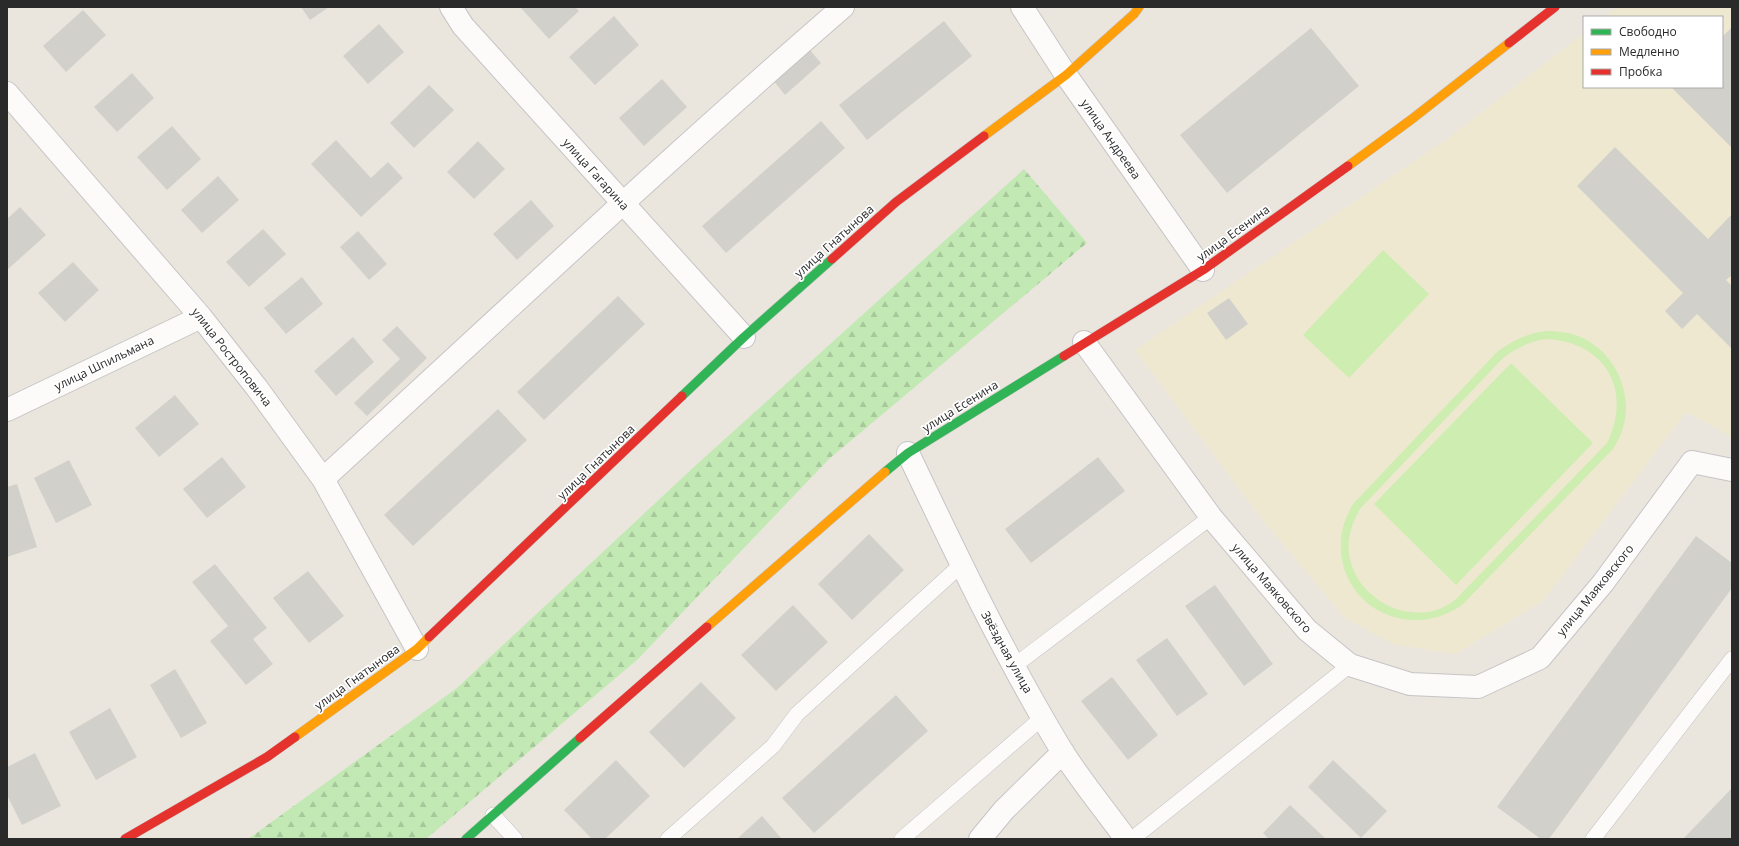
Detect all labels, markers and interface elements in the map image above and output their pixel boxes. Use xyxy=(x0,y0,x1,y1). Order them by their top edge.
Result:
legend xyxy=(1583,16,1723,88)
text: Свободно xyxy=(1619,23,1677,40)
text: Медленно xyxy=(1619,43,1679,60)
text: Пробка xyxy=(1619,63,1662,80)
street label: улица Андреева xyxy=(1077,96,1145,182)
street label: улица Гагарина xyxy=(559,134,633,214)
street label: улица Гнатынова xyxy=(791,201,877,281)
street label: улица Есенина xyxy=(1193,201,1273,265)
street label: улица Ростроповича xyxy=(188,304,276,410)
street label: улица Шпильмана xyxy=(51,331,157,395)
street label: улица Есенина xyxy=(919,376,1001,436)
street label: улица Гнатынова xyxy=(554,421,638,503)
street label: улица Маяковского xyxy=(1228,539,1316,637)
street label: улица Маяковского xyxy=(1553,540,1637,640)
street label: Звёздная улица xyxy=(977,608,1037,696)
street label: улица Гнатынова xyxy=(311,640,403,714)

